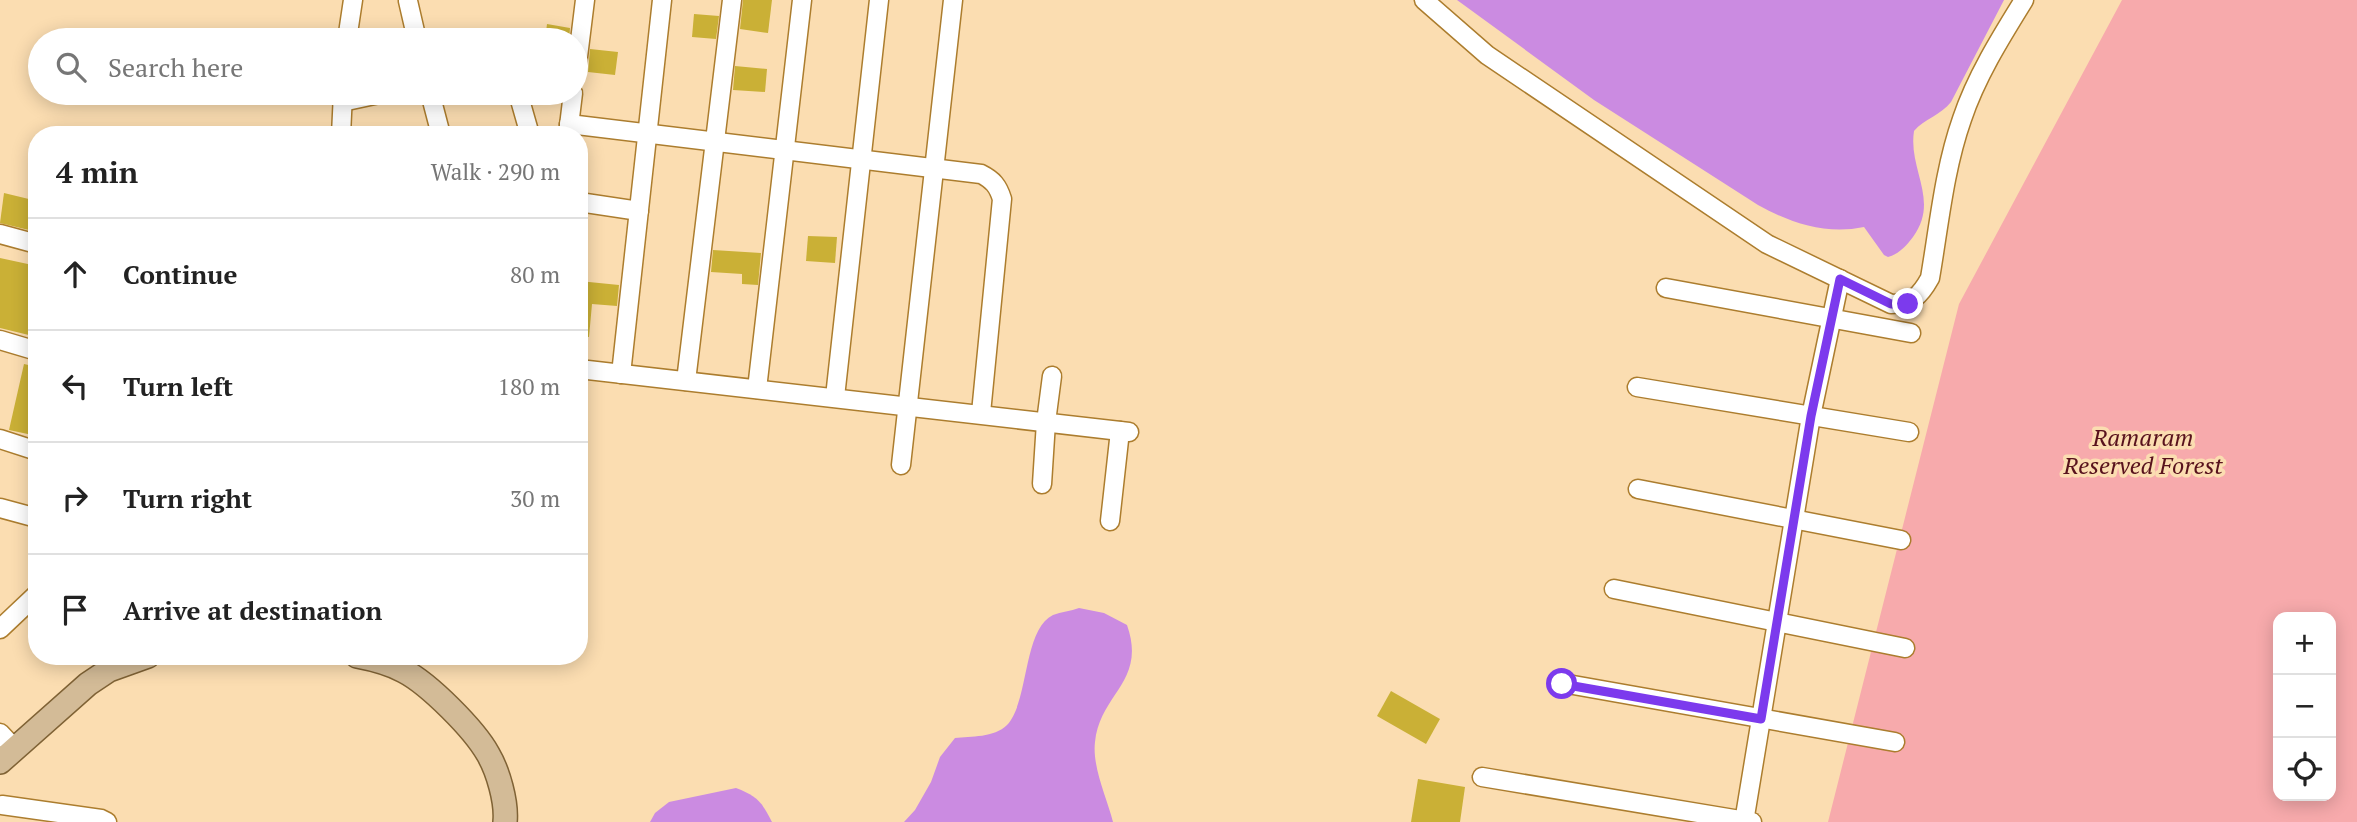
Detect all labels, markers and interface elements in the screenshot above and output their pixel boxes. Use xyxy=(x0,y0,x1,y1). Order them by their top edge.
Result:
search box xyxy=(28,28,588,105)
icon: search xyxy=(52,48,90,86)
text: Search here xyxy=(108,50,243,84)
text: 4 min xyxy=(56,152,138,192)
text: Walk · 290 m xyxy=(431,156,560,187)
icon: ahead xyxy=(56,255,94,293)
text: Continue xyxy=(123,257,237,291)
text: 80 m xyxy=(510,259,560,290)
route end xyxy=(1892,288,1923,319)
icon: left xyxy=(56,367,94,405)
text: Turn left xyxy=(123,369,233,403)
text: 180 m xyxy=(498,371,560,402)
park label: Ramaram Reserved Forest xyxy=(2062,421,2223,481)
icon: right xyxy=(56,479,94,517)
text: Turn right xyxy=(123,481,252,515)
text: 30 m xyxy=(510,483,560,514)
icon: arrive xyxy=(56,591,94,629)
text: Arrive at destination xyxy=(123,593,382,627)
map controls xyxy=(2273,612,2336,801)
button: + xyxy=(2273,612,2336,675)
route start xyxy=(1546,668,1577,699)
button: − xyxy=(2273,675,2336,738)
button: locate xyxy=(2273,738,2336,801)

